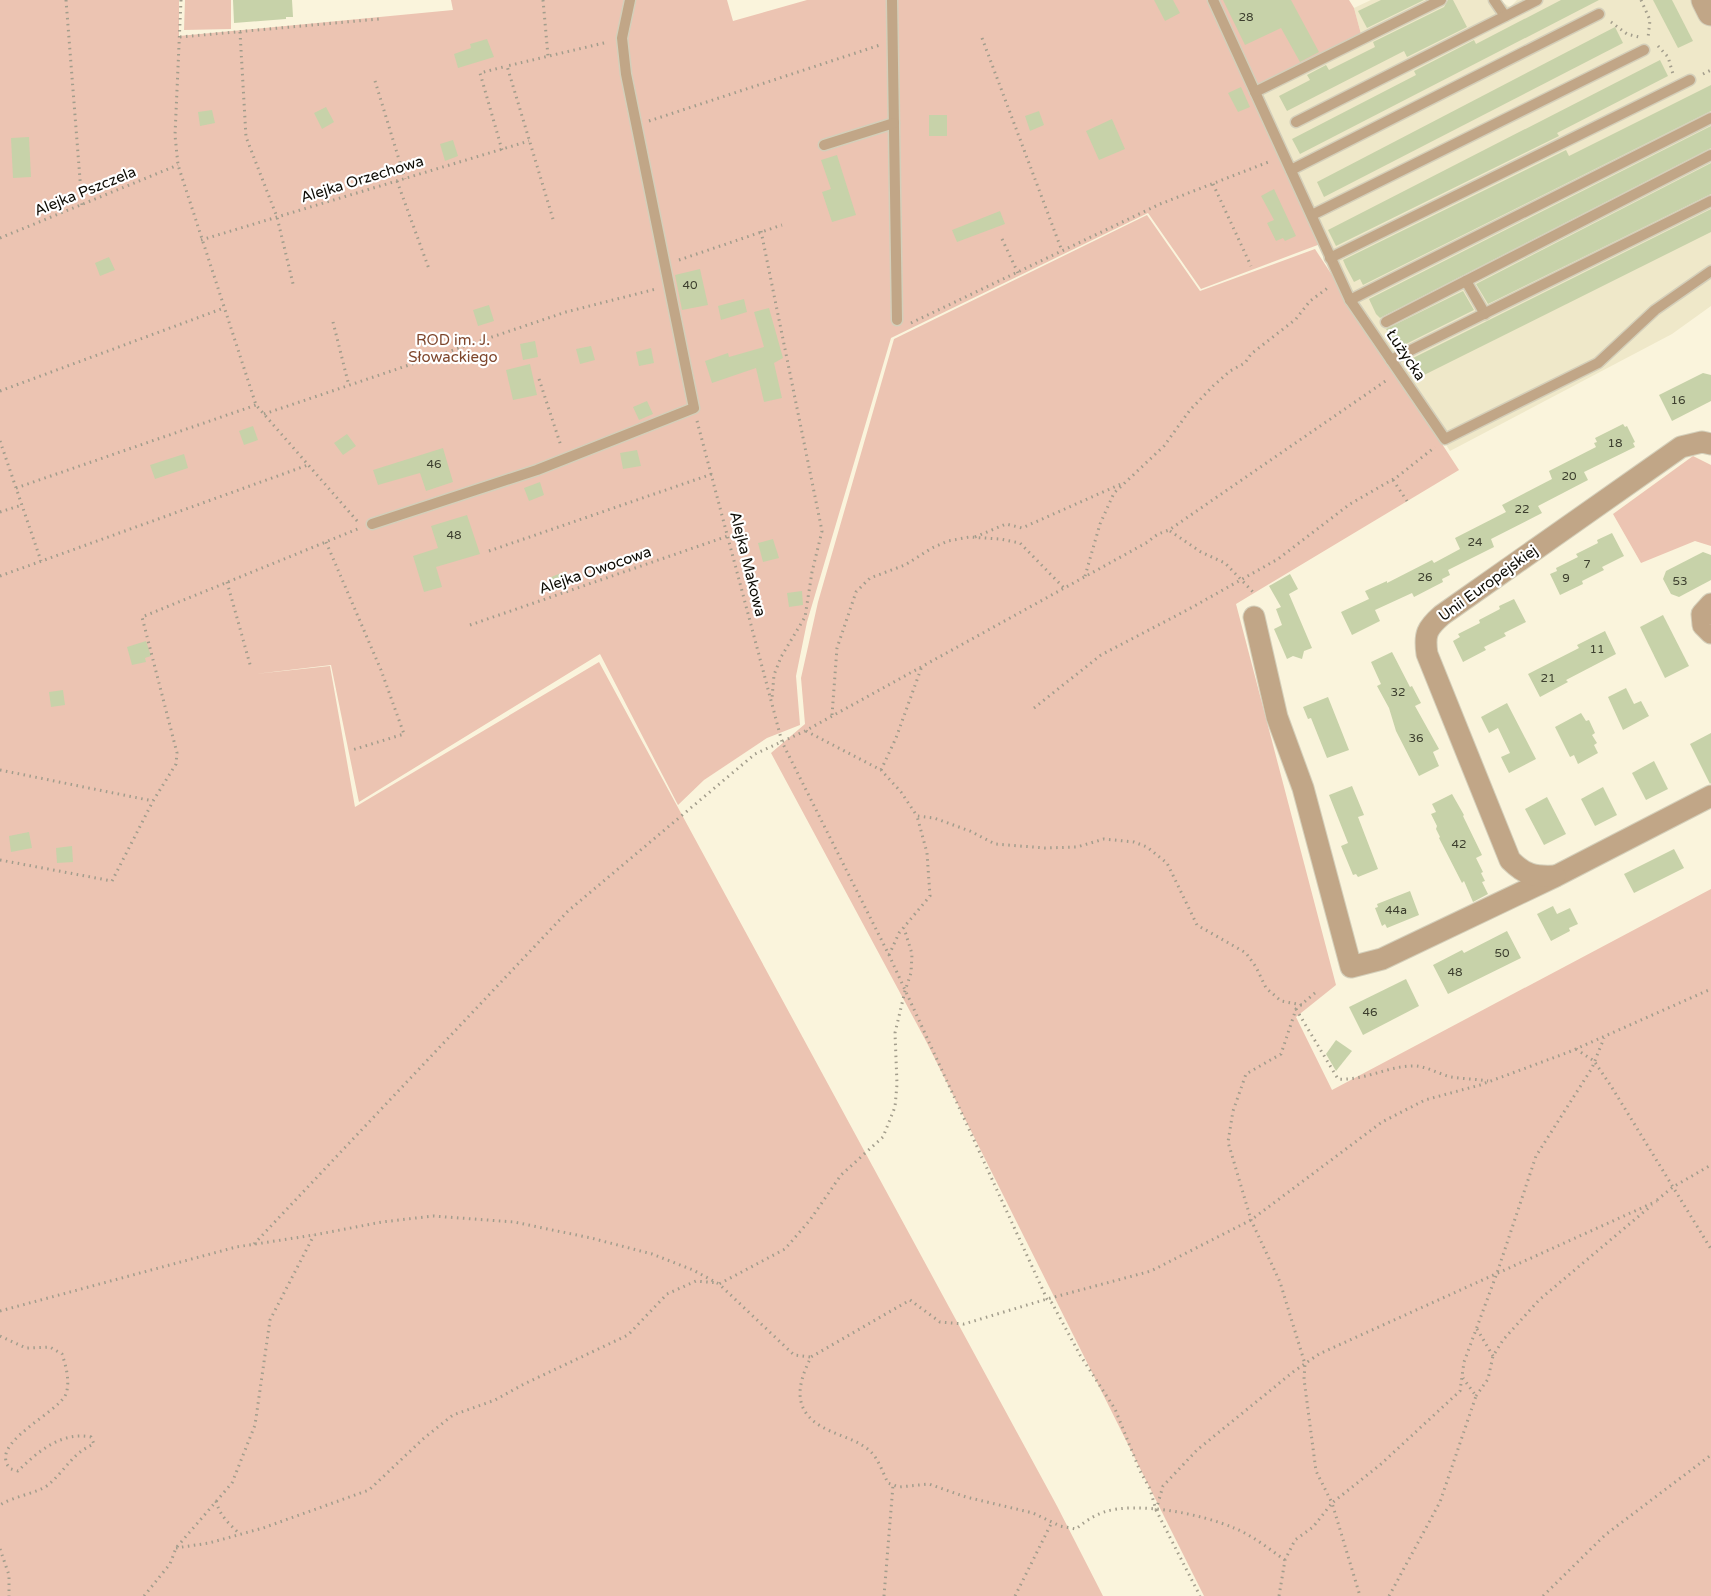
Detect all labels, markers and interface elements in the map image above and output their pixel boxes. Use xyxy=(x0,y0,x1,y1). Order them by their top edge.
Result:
house number: 28 xyxy=(1238,10,1254,24)
street label: Alejka Orzechowa xyxy=(298,152,426,206)
street label: Alejka Pszczela xyxy=(31,162,139,220)
house number: 40 xyxy=(682,278,698,292)
street label: Łużycka xyxy=(1382,326,1430,384)
park label: ROD im. J. Słowackiego xyxy=(408,331,498,366)
house number: 16 xyxy=(1670,393,1686,407)
house number: 18 xyxy=(1607,436,1623,450)
house number: 46 xyxy=(426,457,442,471)
house number: 20 xyxy=(1561,469,1577,483)
house number: 22 xyxy=(1514,502,1530,516)
street label: Alejka Makowa xyxy=(726,510,770,618)
house number: 48 xyxy=(446,528,462,542)
house number: 24 xyxy=(1467,535,1483,549)
street label: Unii Europejskiej xyxy=(1435,541,1541,625)
street label: Alejka Owocowa xyxy=(536,542,654,598)
house number: 7 xyxy=(1583,557,1591,571)
house number: 26 xyxy=(1417,570,1433,584)
house number: 9 xyxy=(1562,571,1570,585)
house number: 53 xyxy=(1672,574,1688,588)
house number: 11 xyxy=(1589,642,1605,656)
house number: 21 xyxy=(1540,671,1556,685)
house number: 32 xyxy=(1390,685,1406,699)
house number: 36 xyxy=(1408,731,1424,745)
house number: 42 xyxy=(1451,837,1467,851)
house number: 44a xyxy=(1385,903,1407,917)
house number: 50 xyxy=(1494,946,1510,960)
house number: 48 xyxy=(1447,965,1463,979)
house number: 46 xyxy=(1362,1005,1378,1019)

